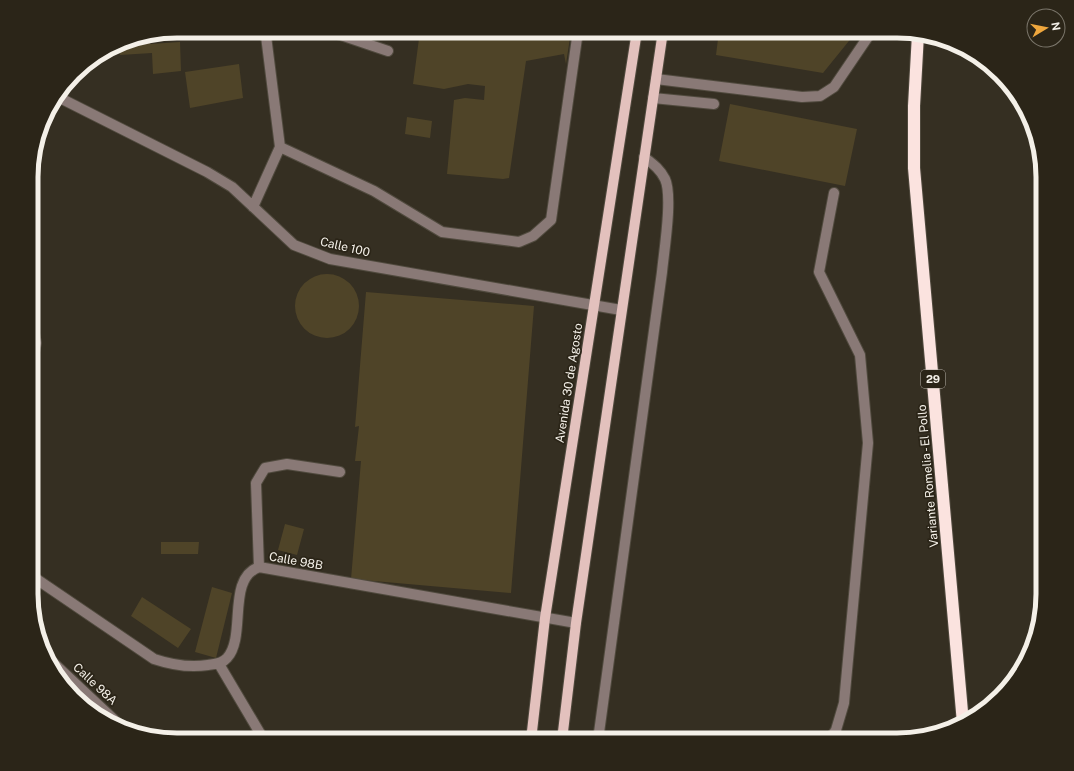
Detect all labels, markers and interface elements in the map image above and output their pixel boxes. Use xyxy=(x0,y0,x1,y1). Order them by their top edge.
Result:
north arrow xyxy=(1026,8,1066,48)
text: N xyxy=(1049,21,1063,32)
street label: Calle 100 xyxy=(319,234,371,260)
street label: Avenida 30 de Agosto xyxy=(553,322,585,444)
road number: 29 xyxy=(921,370,945,388)
street label: Variante Romelia - El Pollo xyxy=(915,404,941,548)
street label: Calle 98B xyxy=(268,549,324,573)
street label: Calle 98A xyxy=(70,660,120,708)

